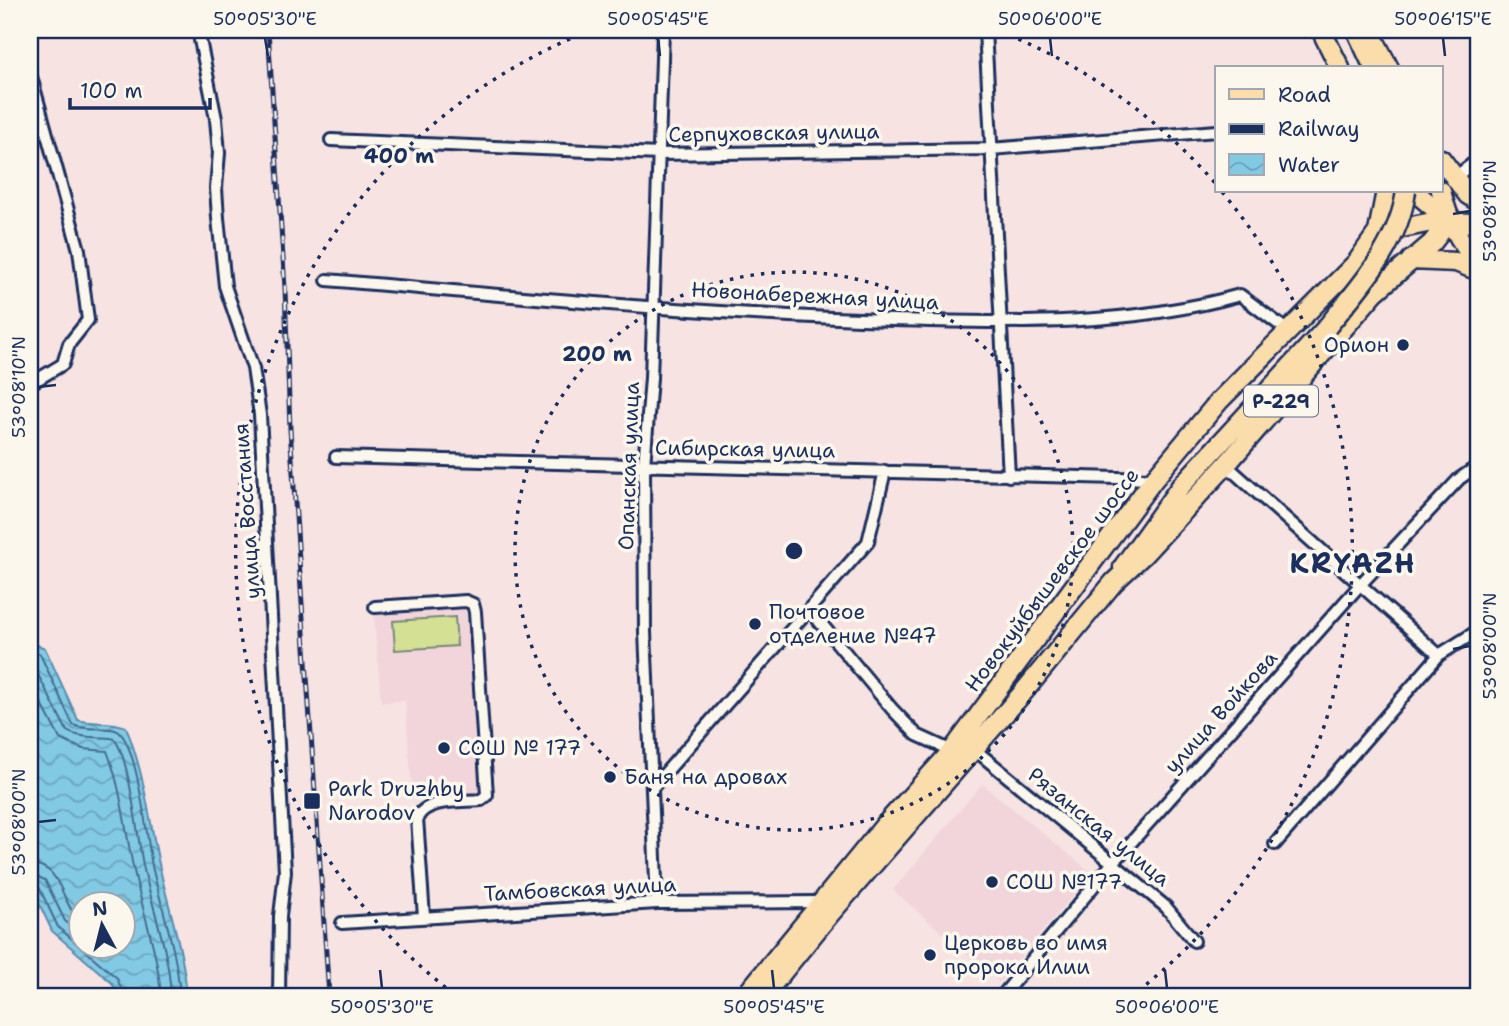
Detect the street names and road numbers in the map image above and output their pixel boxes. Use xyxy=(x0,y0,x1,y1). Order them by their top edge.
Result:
street label: Серпуховская улица xyxy=(668,117,880,149)
street label: Новонабережная улица xyxy=(690,276,940,316)
street label: Опанская улица xyxy=(612,381,646,551)
road number: Р-229 xyxy=(1244,386,1318,416)
street label: улица Восстания xyxy=(227,422,267,600)
street label: Сибирская улица xyxy=(655,433,835,465)
street label: Новокуйбышевское шоссе xyxy=(958,462,1146,698)
street label: улица Войкова xyxy=(1158,644,1284,780)
street label: Рязанская улица xyxy=(1022,761,1176,893)
street label: Тамбовская улица xyxy=(483,870,677,908)

